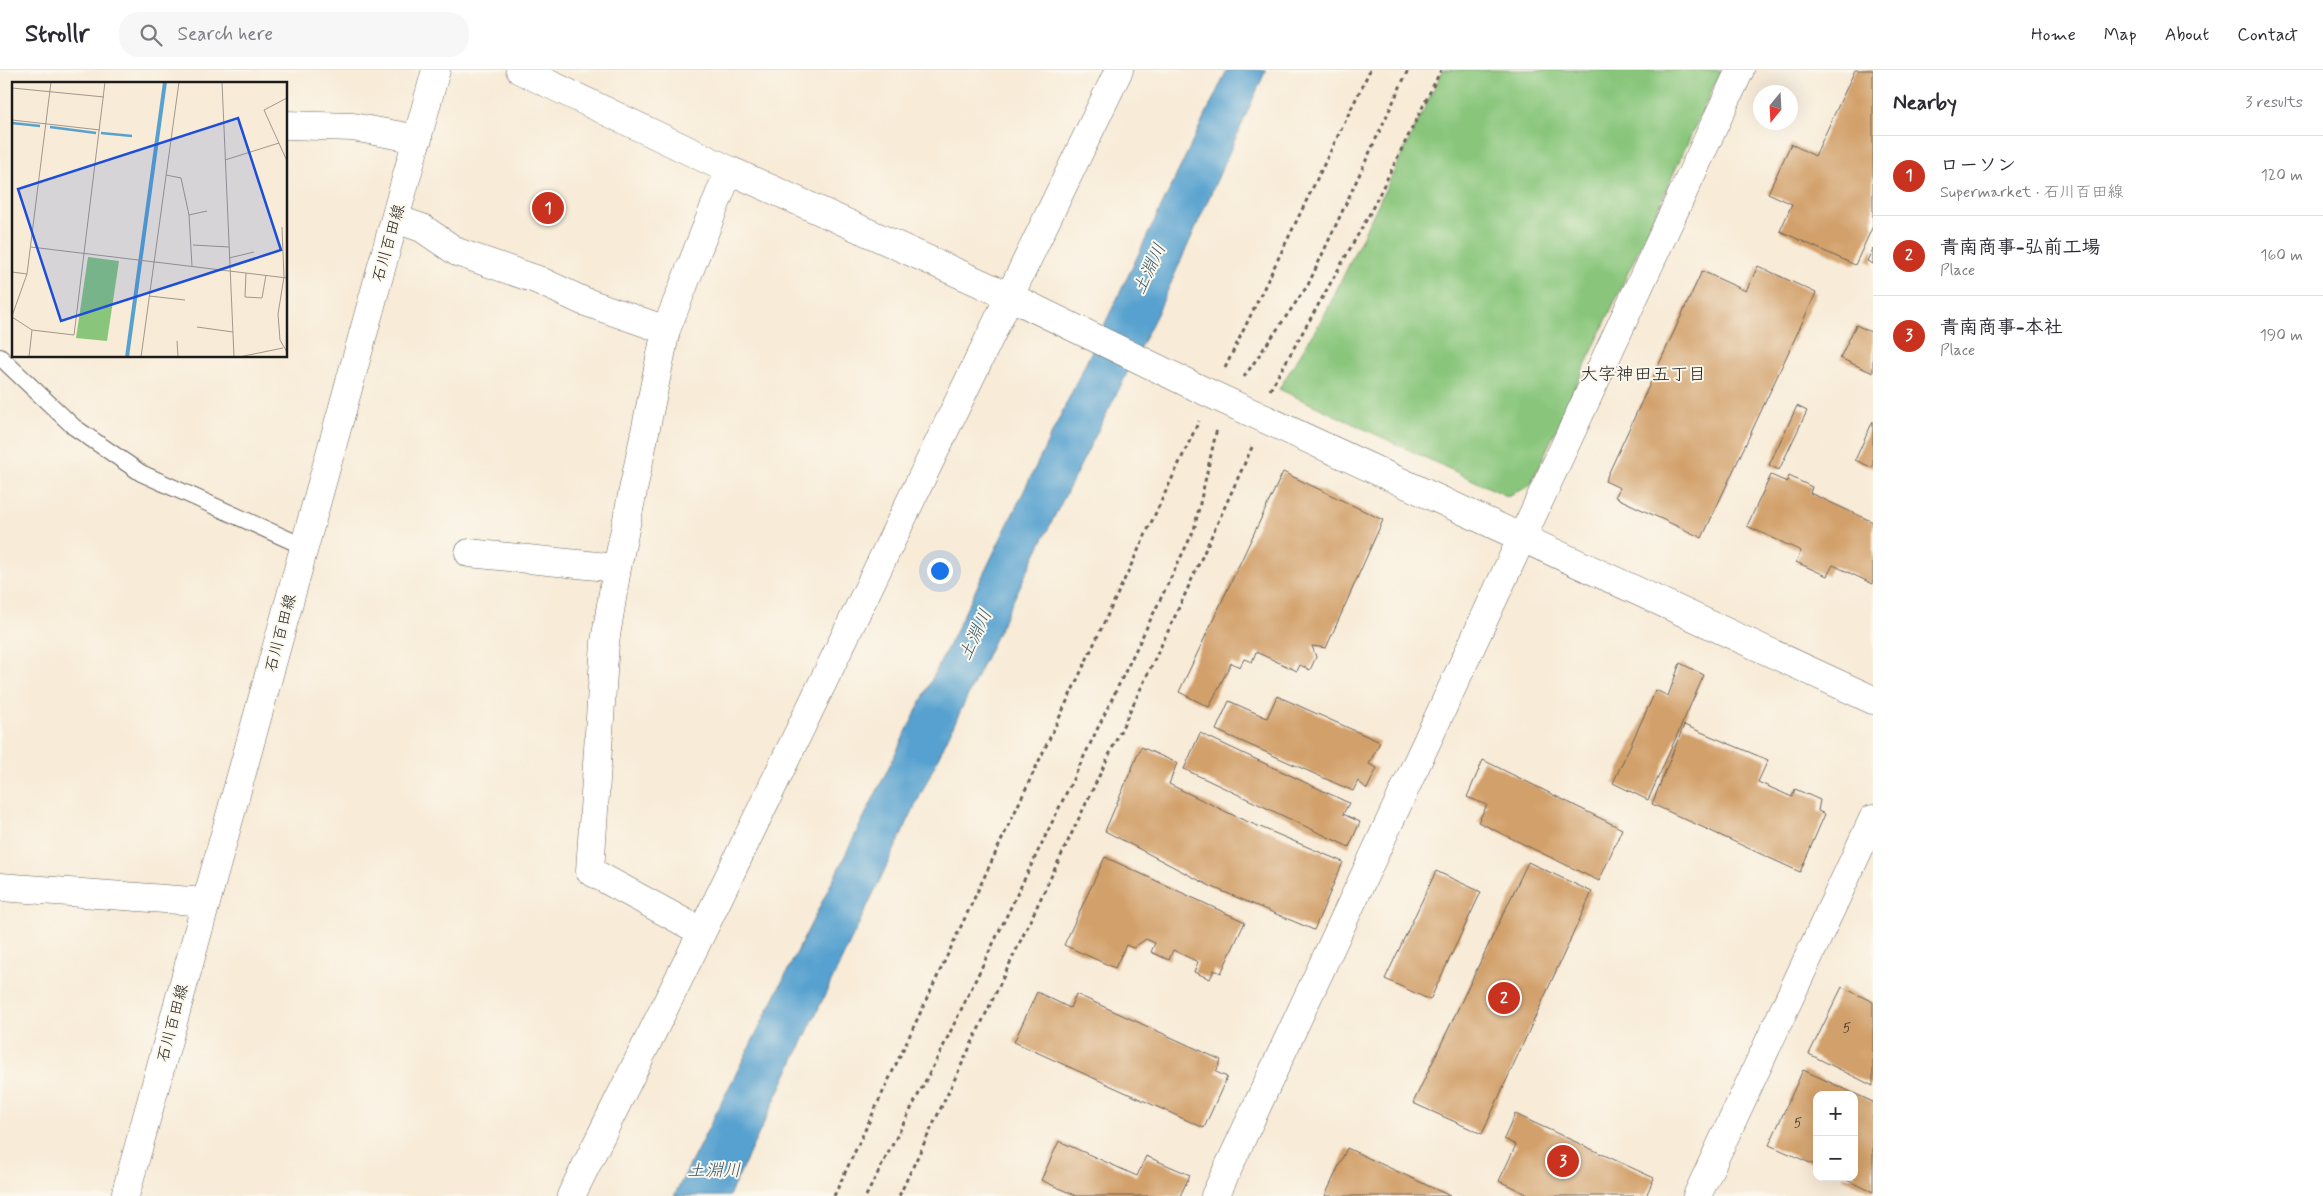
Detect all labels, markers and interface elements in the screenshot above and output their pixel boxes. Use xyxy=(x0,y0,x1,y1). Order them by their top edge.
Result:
search box xyxy=(119,12,469,57)
text: Strollr xyxy=(25,19,89,50)
icon: search xyxy=(137,21,165,49)
text: Search here xyxy=(177,22,273,47)
text: Home xyxy=(2031,23,2076,47)
text: Map xyxy=(2104,23,2137,47)
text: About xyxy=(2165,23,2209,47)
text: Contact xyxy=(2237,23,2298,47)
inset map xyxy=(12,82,288,358)
north arrow xyxy=(1753,85,1798,130)
text: Nearby xyxy=(1893,89,1957,117)
text: 3 results xyxy=(2245,92,2303,113)
text: ローソン xyxy=(1940,153,2016,178)
text: 1 xyxy=(1905,165,1913,186)
text: 120 m xyxy=(2261,165,2303,186)
text: Supermarket · 石川百田線 xyxy=(1940,182,2124,203)
pin: 1 xyxy=(532,189,564,227)
street label: 石川百田線 xyxy=(368,202,410,284)
text: 青南商事-弘前工場 xyxy=(1940,235,2101,260)
water label: 土淵川 xyxy=(1128,239,1172,299)
text: 2 xyxy=(1905,245,1913,266)
text: 160 m xyxy=(2260,245,2303,266)
text: Place xyxy=(1940,260,1975,281)
text: 青南商事-本社 xyxy=(1940,315,2063,340)
text: 3 xyxy=(1905,325,1913,346)
text: 190 m xyxy=(2260,325,2303,346)
text: Place xyxy=(1940,340,1975,361)
district label: 大字神田五丁目 xyxy=(1580,363,1706,387)
your location xyxy=(927,558,953,584)
street label: 石川百田線 xyxy=(261,592,301,674)
water label: 土淵川 xyxy=(954,605,998,665)
pin: 2 xyxy=(1488,979,1520,1017)
street label: 石川百田線 xyxy=(153,982,193,1064)
house number: 5 xyxy=(1843,1019,1851,1037)
map controls xyxy=(1813,1091,1858,1181)
button: + xyxy=(1813,1091,1858,1136)
house number: 5 xyxy=(1794,1114,1802,1132)
button: − xyxy=(1813,1136,1858,1181)
pin: 3 xyxy=(1547,1142,1579,1180)
water label: 土淵川 xyxy=(687,1159,741,1183)

